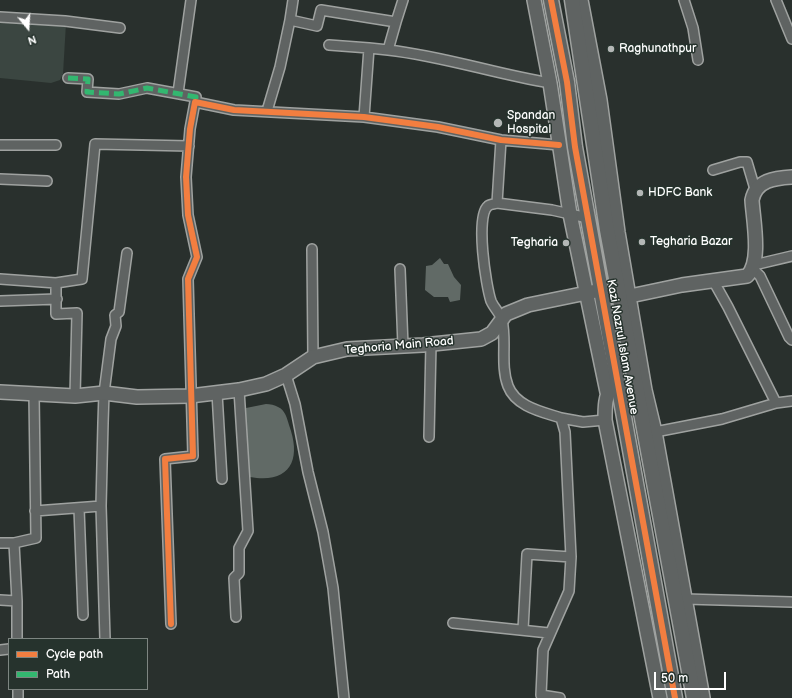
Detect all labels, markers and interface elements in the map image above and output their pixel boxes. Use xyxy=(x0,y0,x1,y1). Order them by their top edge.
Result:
north arrow xyxy=(8,8,48,48)
text: N xyxy=(26,32,38,47)
place label: Raghunathpur xyxy=(619,42,696,56)
marker: Raghunathpur xyxy=(606,44,616,54)
place label: Spandan Hospital xyxy=(507,109,555,137)
marker: Spandan Hospital xyxy=(492,117,504,129)
place label: HDFC Bank xyxy=(648,186,712,200)
marker: HDFC Bank xyxy=(635,188,645,198)
place label: Tegharia Bazar xyxy=(650,235,732,249)
place label: Tegharia xyxy=(511,236,558,250)
marker: Tegharia Bazar xyxy=(637,237,647,247)
marker: Tegharia xyxy=(561,238,571,248)
street label: Kazi Nazrul Islam Avenue xyxy=(603,278,641,416)
street label: Teghoria Main Road xyxy=(344,334,454,358)
legend xyxy=(8,638,148,690)
text: Cycle path xyxy=(46,647,103,662)
scale bar xyxy=(656,664,728,690)
text: Path xyxy=(46,667,70,682)
text: 50 m xyxy=(661,671,688,686)

